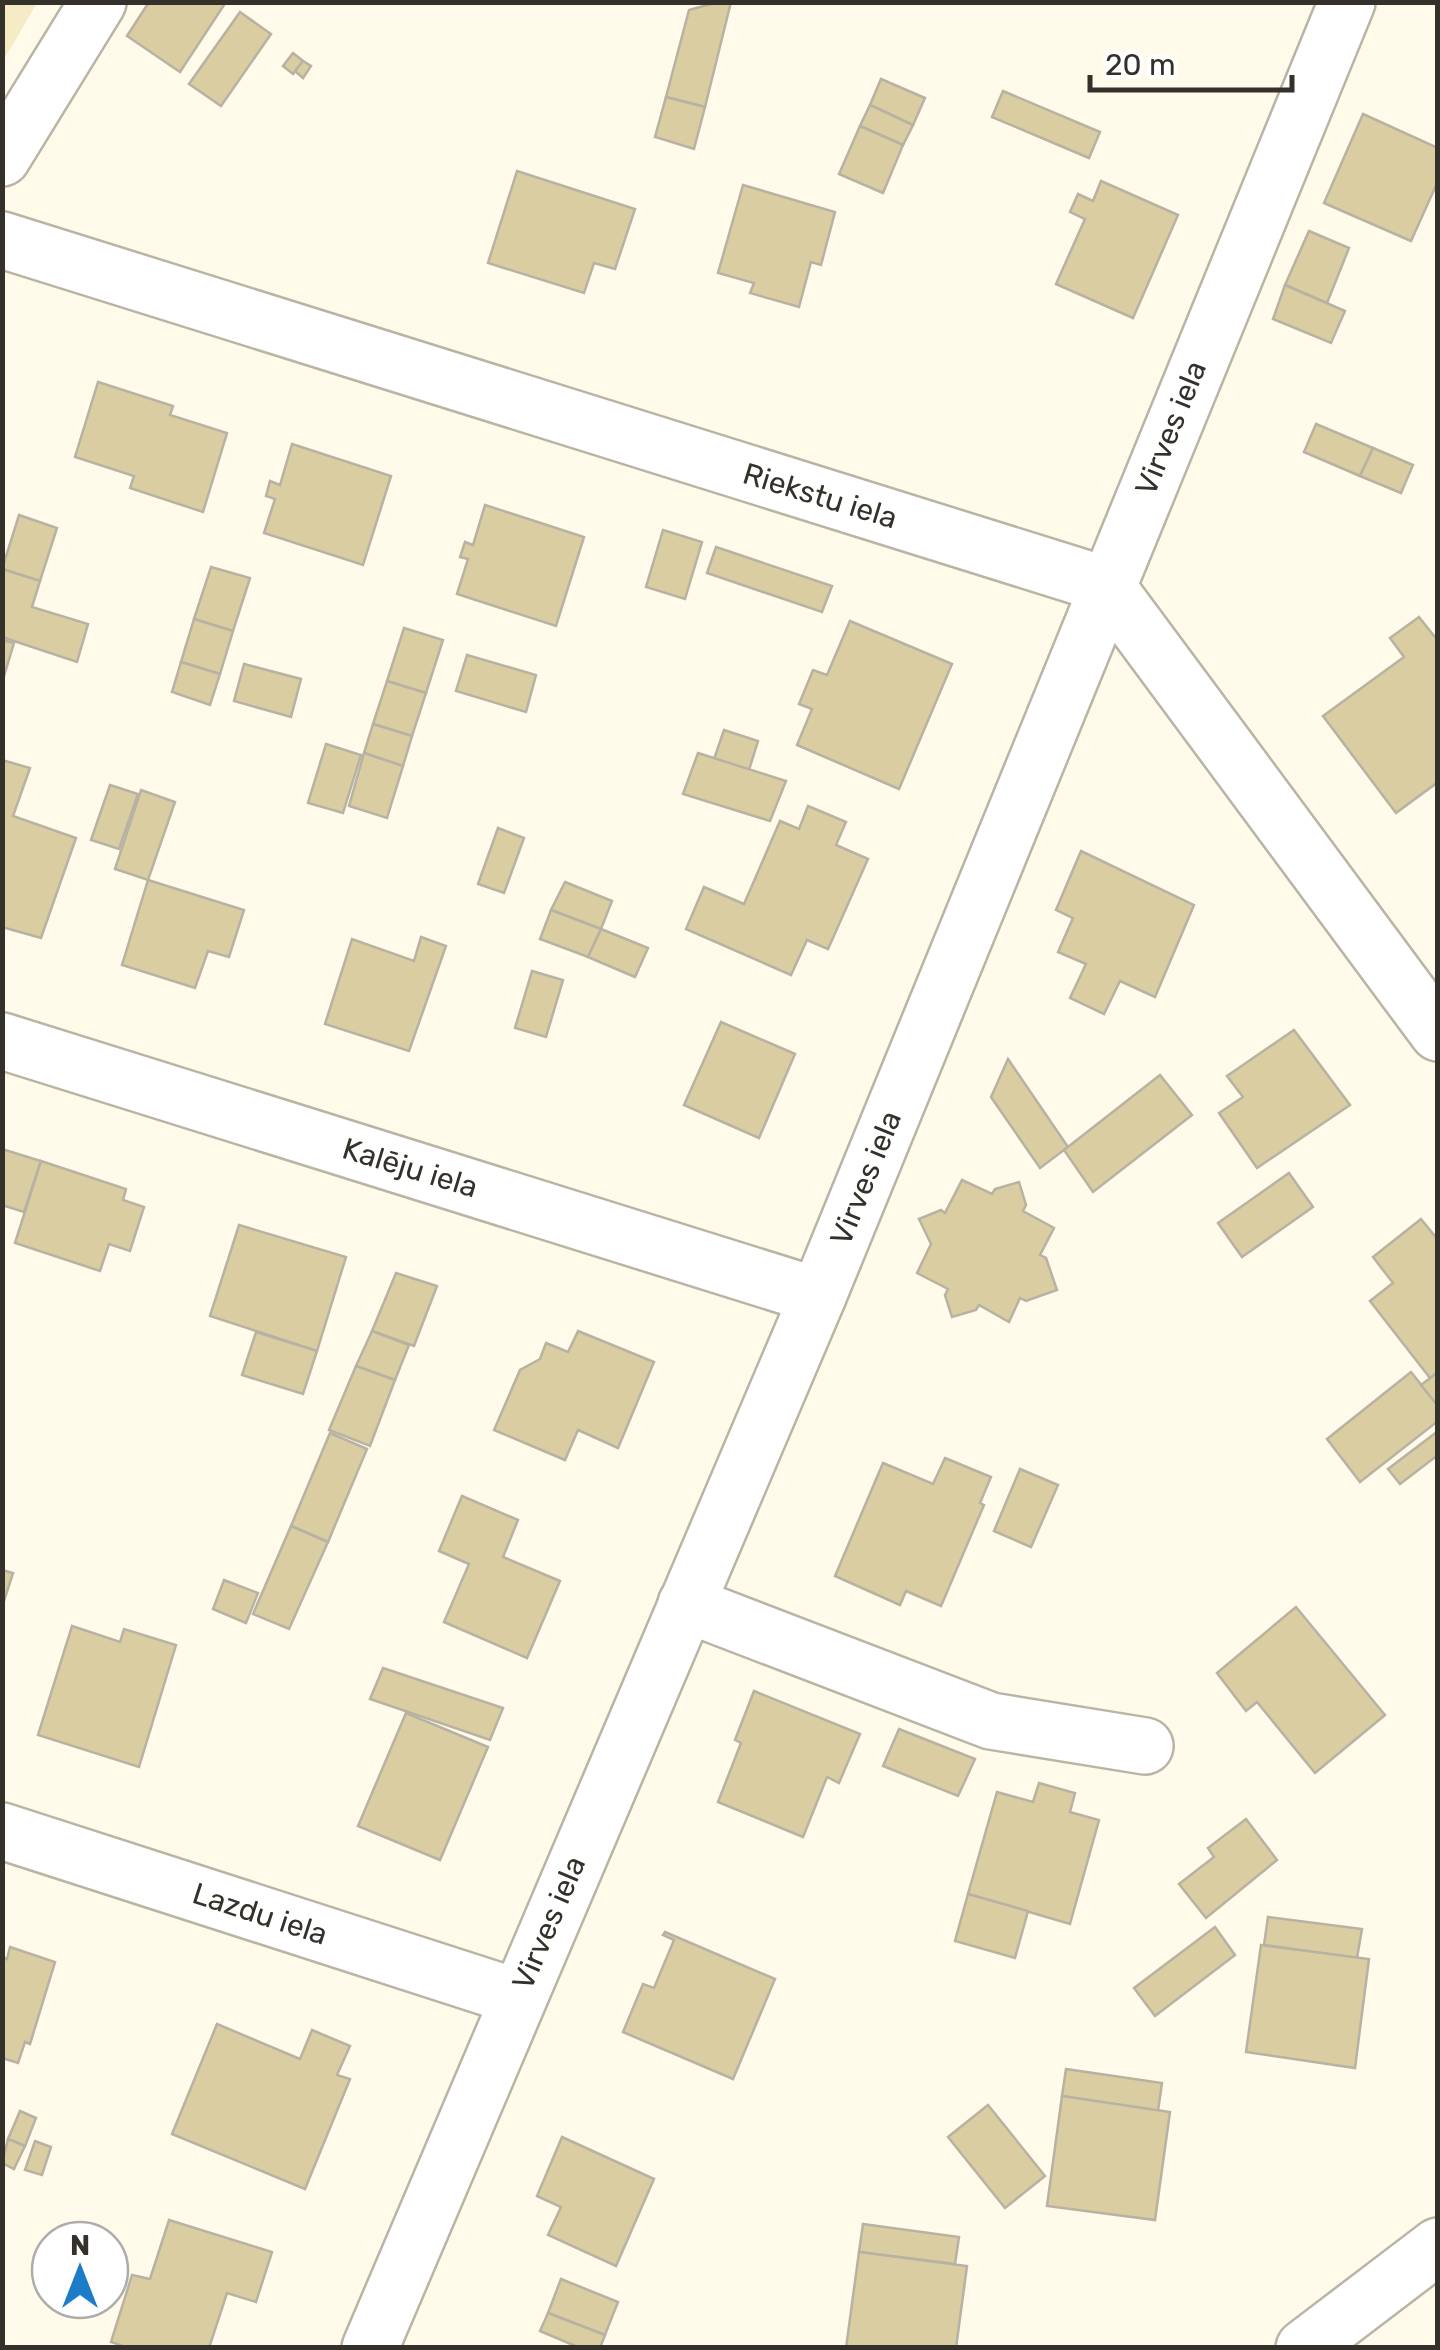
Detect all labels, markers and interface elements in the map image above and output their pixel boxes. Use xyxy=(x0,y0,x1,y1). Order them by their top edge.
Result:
scale bar xyxy=(1090,30,1292,92)
text: 20 m xyxy=(1105,47,1176,83)
street label: Virves iela xyxy=(1128,356,1214,500)
street label: Riekstu iela xyxy=(739,456,901,536)
street label: Virves iela xyxy=(823,1106,909,1250)
street label: Kalēju iela xyxy=(338,1130,482,1206)
street label: Virves iela xyxy=(505,1851,593,1995)
street label: Lazdu iela xyxy=(188,1875,332,1953)
north arrow xyxy=(30,2220,130,2320)
text: N xyxy=(70,2229,90,2262)

